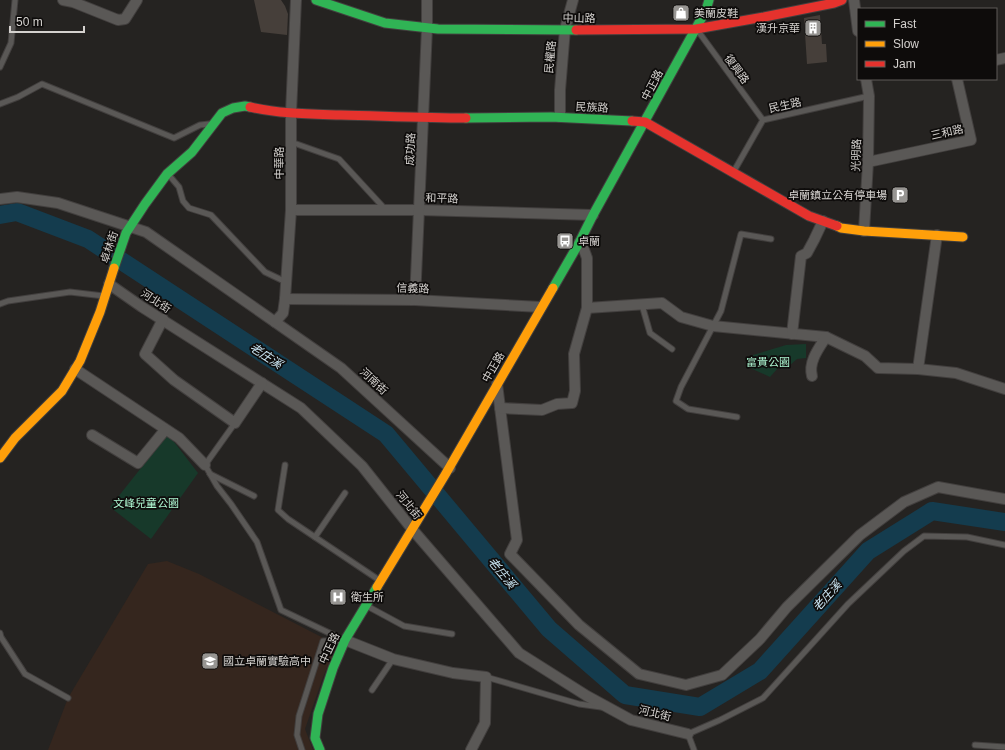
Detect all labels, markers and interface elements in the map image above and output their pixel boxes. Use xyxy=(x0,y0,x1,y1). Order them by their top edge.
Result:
shop icon: 美蘭皮鞋 xyxy=(671,3,691,23)
place label: 美蘭皮鞋 xyxy=(694,7,738,19)
scale bar xyxy=(10,8,84,34)
legend xyxy=(857,8,997,80)
street label: 中山路 xyxy=(562,12,596,24)
text: 50 m xyxy=(16,15,43,29)
text: Fast xyxy=(893,17,917,31)
building icon: 漢升京華 xyxy=(803,18,823,38)
place label: 漢升京華 xyxy=(756,22,800,34)
text: Slow xyxy=(893,37,919,51)
street label: 民權路 xyxy=(543,40,557,74)
street label: 復興路 xyxy=(722,52,752,86)
text: Jam xyxy=(893,57,916,71)
street label: 中正路 xyxy=(639,68,665,102)
street label: 民生路 xyxy=(768,95,802,115)
street label: 民族路 xyxy=(575,100,609,114)
street label: 三和路 xyxy=(930,122,964,142)
street label: 成功路 xyxy=(403,132,417,166)
street label: 光明路 xyxy=(849,138,863,172)
street label: 中華路 xyxy=(273,147,285,180)
parking icon: 卓蘭鎮立公有停車場 xyxy=(890,185,910,205)
place label: 卓蘭鎮立公有停車場 xyxy=(788,189,887,201)
street label: 和平路 xyxy=(425,191,459,205)
street label: 卓林街 xyxy=(98,229,120,265)
bus stop icon: 卓蘭 xyxy=(555,231,575,251)
place label: 卓蘭 xyxy=(578,235,600,247)
street label: 信義路 xyxy=(396,281,430,295)
street label: 河北街 xyxy=(139,287,173,315)
water label: 老庄溪 xyxy=(247,340,287,373)
street label: 中正路 xyxy=(480,350,506,384)
park label: 富貴公園 xyxy=(746,356,790,368)
street label: 河南街 xyxy=(358,365,390,397)
street label: 河北街 xyxy=(394,488,424,522)
park label: 文峰兒童公園 xyxy=(113,497,179,509)
water label: 老庄溪 xyxy=(485,555,520,593)
water label: 老庄溪 xyxy=(810,576,846,614)
hospital icon: 衛生所 xyxy=(328,587,348,607)
place label: 衛生所 xyxy=(350,591,384,603)
street label: 中正路 xyxy=(317,631,341,665)
school or university icon: 國立卓蘭實驗高中 xyxy=(200,651,220,671)
place label: 國立卓蘭實驗高中 xyxy=(223,655,311,667)
street label: 河北街 xyxy=(638,703,672,723)

